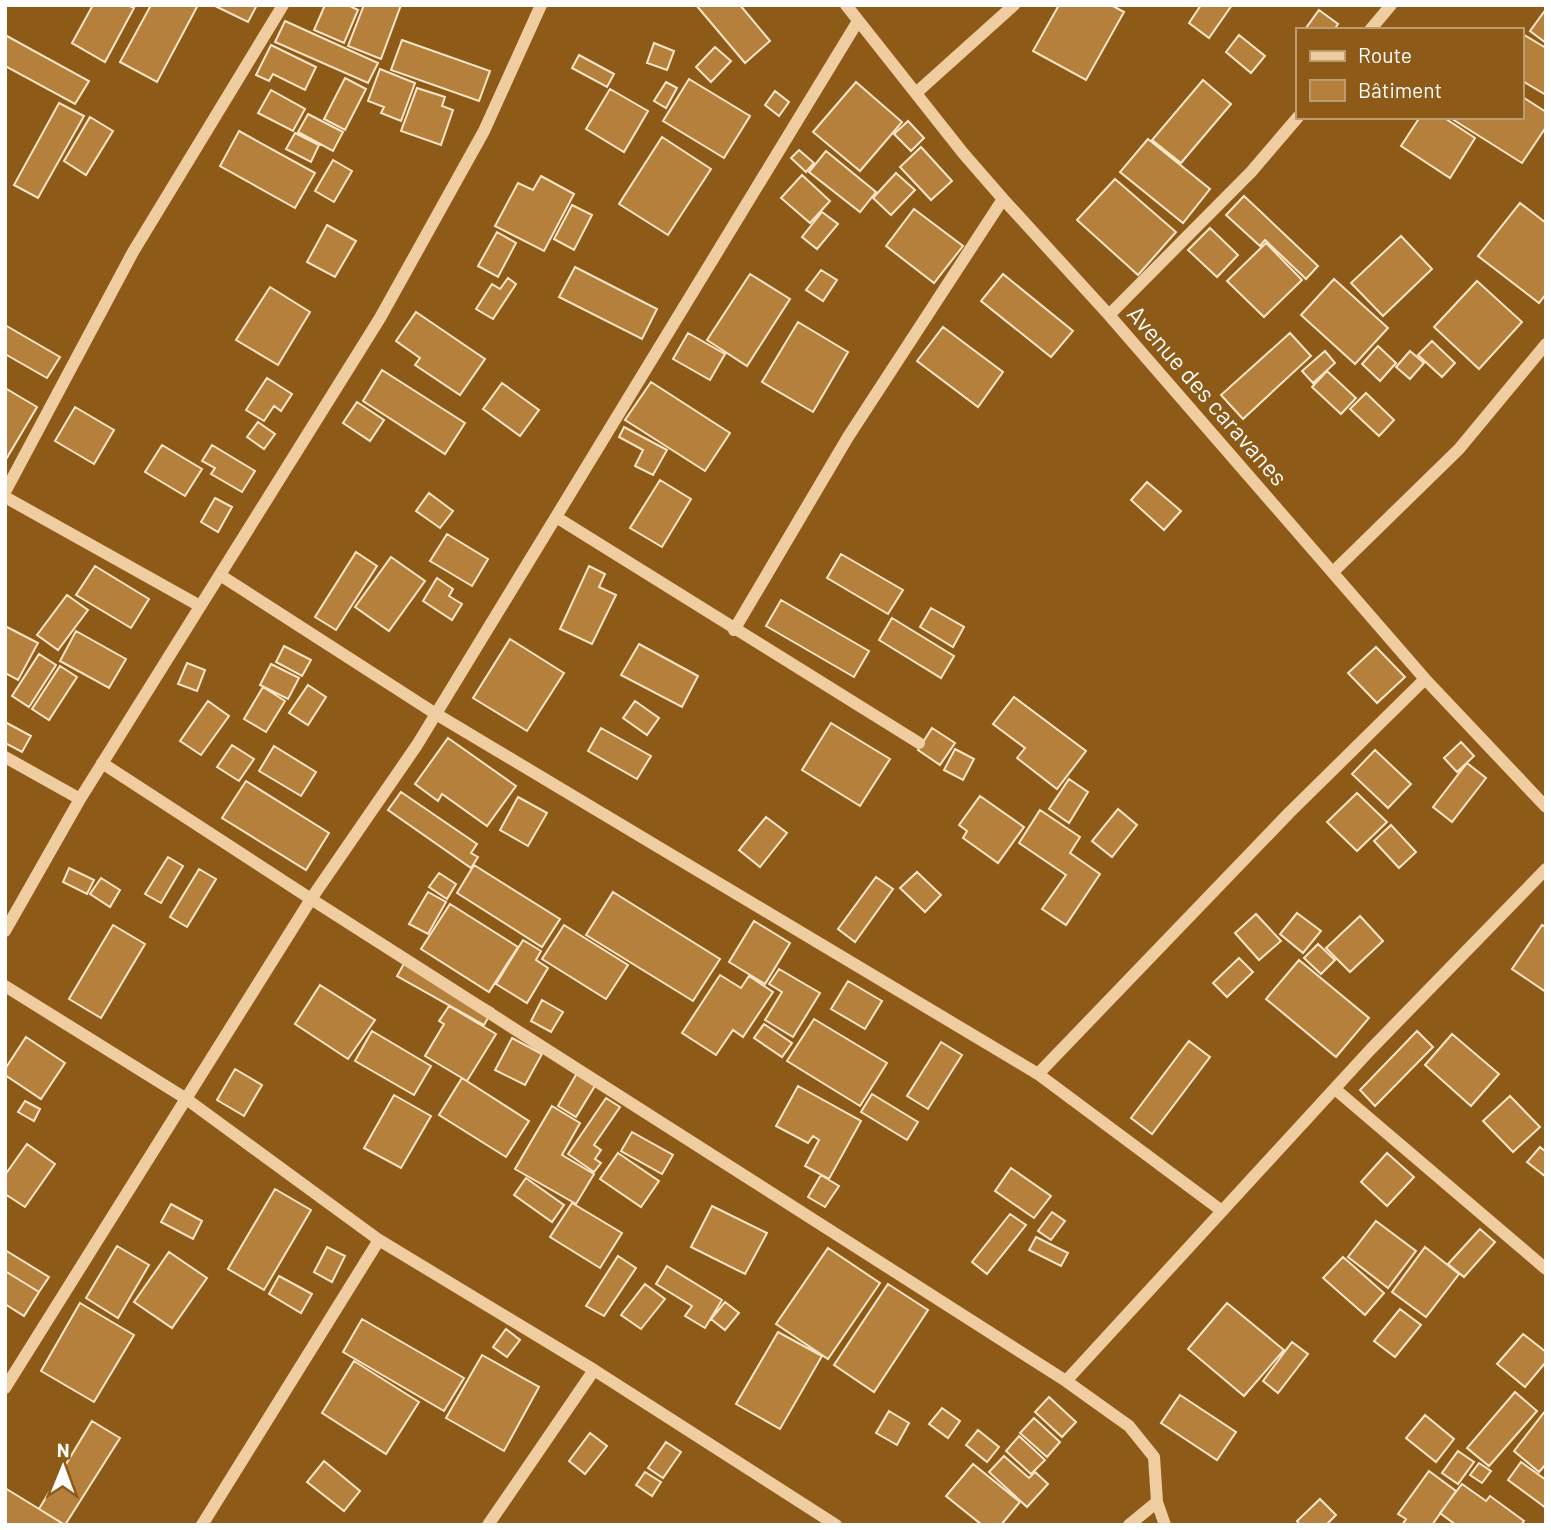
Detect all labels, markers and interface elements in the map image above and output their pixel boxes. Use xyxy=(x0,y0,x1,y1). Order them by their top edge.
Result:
legend xyxy=(1296,28,1523,119)
text: Route xyxy=(1358,42,1412,67)
text: Bâtiment xyxy=(1358,77,1442,102)
street label: Avenue des caravanes xyxy=(1122,299,1294,491)
north arrow xyxy=(28,1432,98,1502)
text: N xyxy=(57,1438,70,1461)

